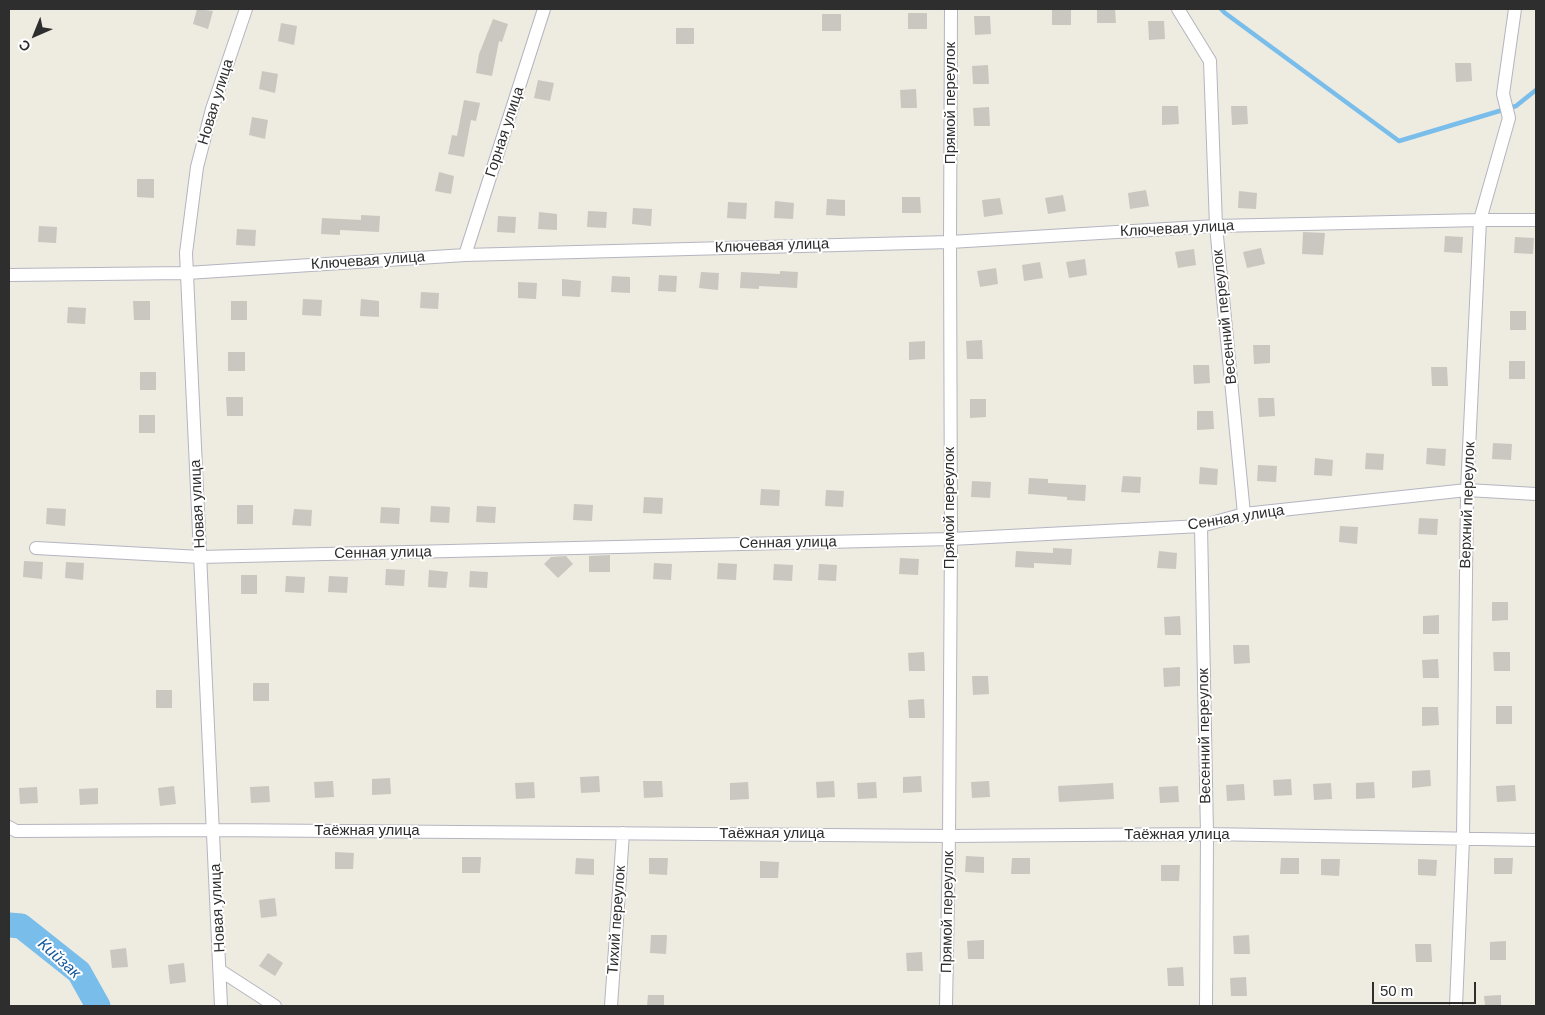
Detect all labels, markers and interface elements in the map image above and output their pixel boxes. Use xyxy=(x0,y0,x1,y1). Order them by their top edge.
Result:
north arrow xyxy=(10,10,60,60)
text: С xyxy=(15,37,34,55)
street label: Прямой переулок xyxy=(942,42,960,164)
street label: Новая улица xyxy=(194,57,238,147)
street label: Горная улица xyxy=(482,85,528,179)
street label: Ключевая улица xyxy=(1119,217,1235,241)
street label: Ключевая улица xyxy=(715,235,829,257)
street label: Ключевая улица xyxy=(310,248,426,274)
street label: Весенний переулок xyxy=(1209,249,1241,385)
street label: Верхний переулок xyxy=(1457,441,1479,569)
street label: Прямой переулок xyxy=(941,447,959,569)
street label: Новая улица xyxy=(187,459,209,549)
street label: Сенная улица xyxy=(1186,501,1286,535)
street label: Сенная улица xyxy=(739,533,837,553)
street label: Сенная улица xyxy=(334,543,432,563)
street label: Весенний переулок xyxy=(1195,668,1215,804)
street label: Таёжная улица xyxy=(314,822,420,840)
street label: Таёжная улица xyxy=(719,825,825,843)
street label: Таёжная улица xyxy=(1124,826,1230,844)
street label: Прямой переулок xyxy=(938,851,958,973)
street label: Новая улица xyxy=(207,863,229,953)
street label: Тихий переулок xyxy=(604,865,630,975)
water label: Кийзак xyxy=(34,935,84,983)
scale bar xyxy=(1375,972,1479,1004)
text: 50 m xyxy=(1380,982,1413,999)

